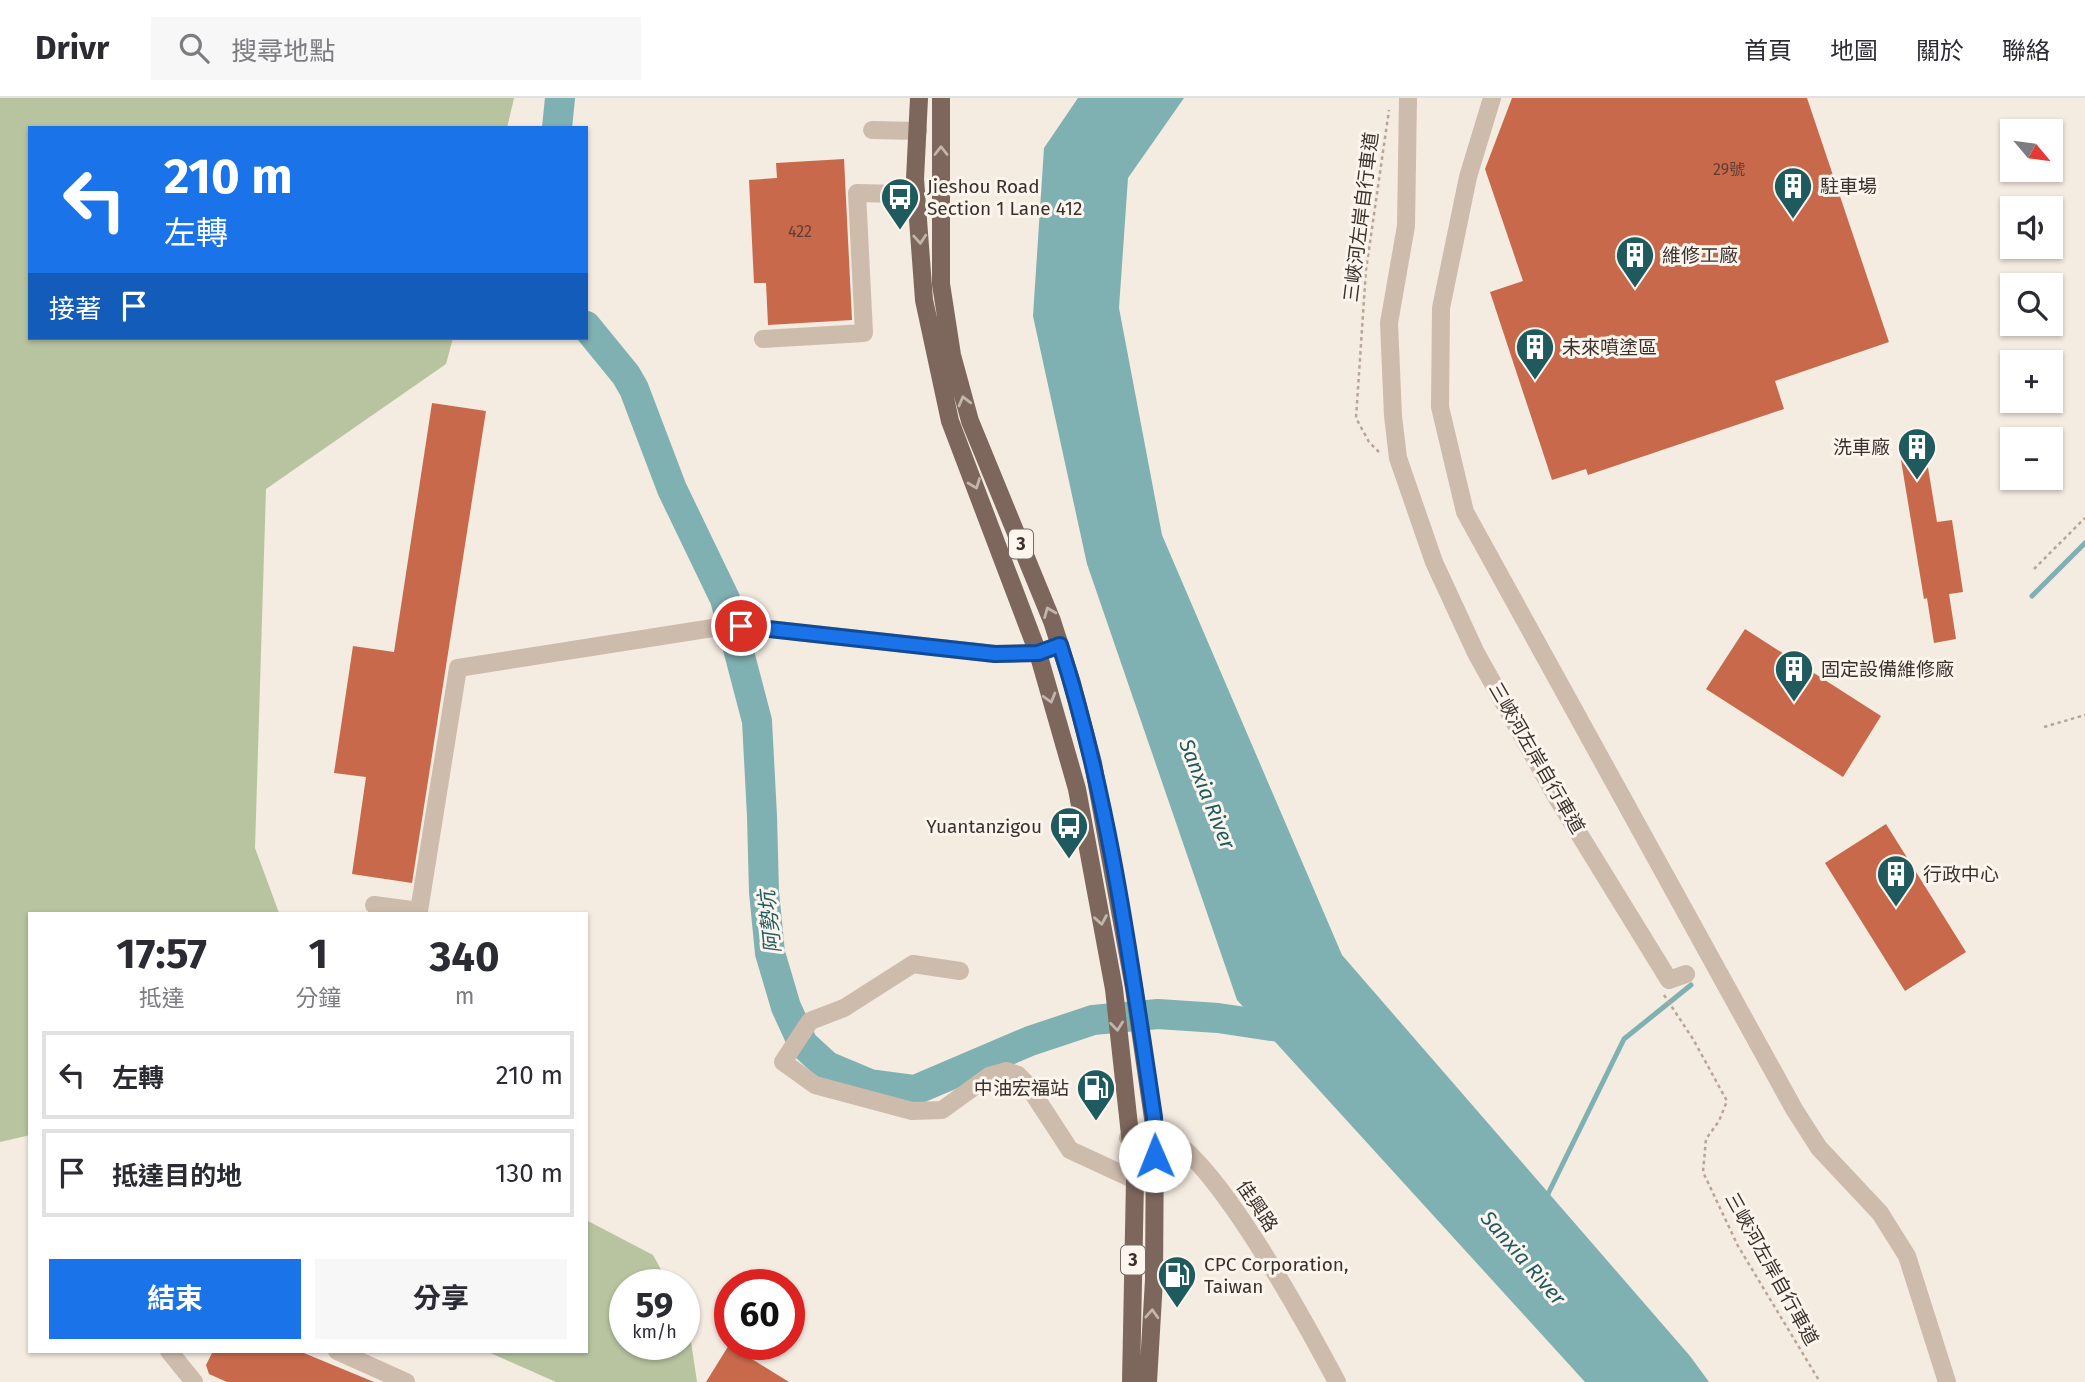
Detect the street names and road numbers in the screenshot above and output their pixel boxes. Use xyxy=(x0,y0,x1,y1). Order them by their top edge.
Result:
street label: 三峽河左岸自行車道 xyxy=(1339,131,1383,303)
road number: 3 xyxy=(1009,530,1033,559)
street label: 三峽河左岸自行車道 xyxy=(1484,678,1590,838)
street label: 佳興路 xyxy=(1232,1176,1282,1236)
street label: 三峽河左岸自行車道 xyxy=(1720,1189,1824,1349)
road number: 3 xyxy=(1121,1246,1145,1274)

